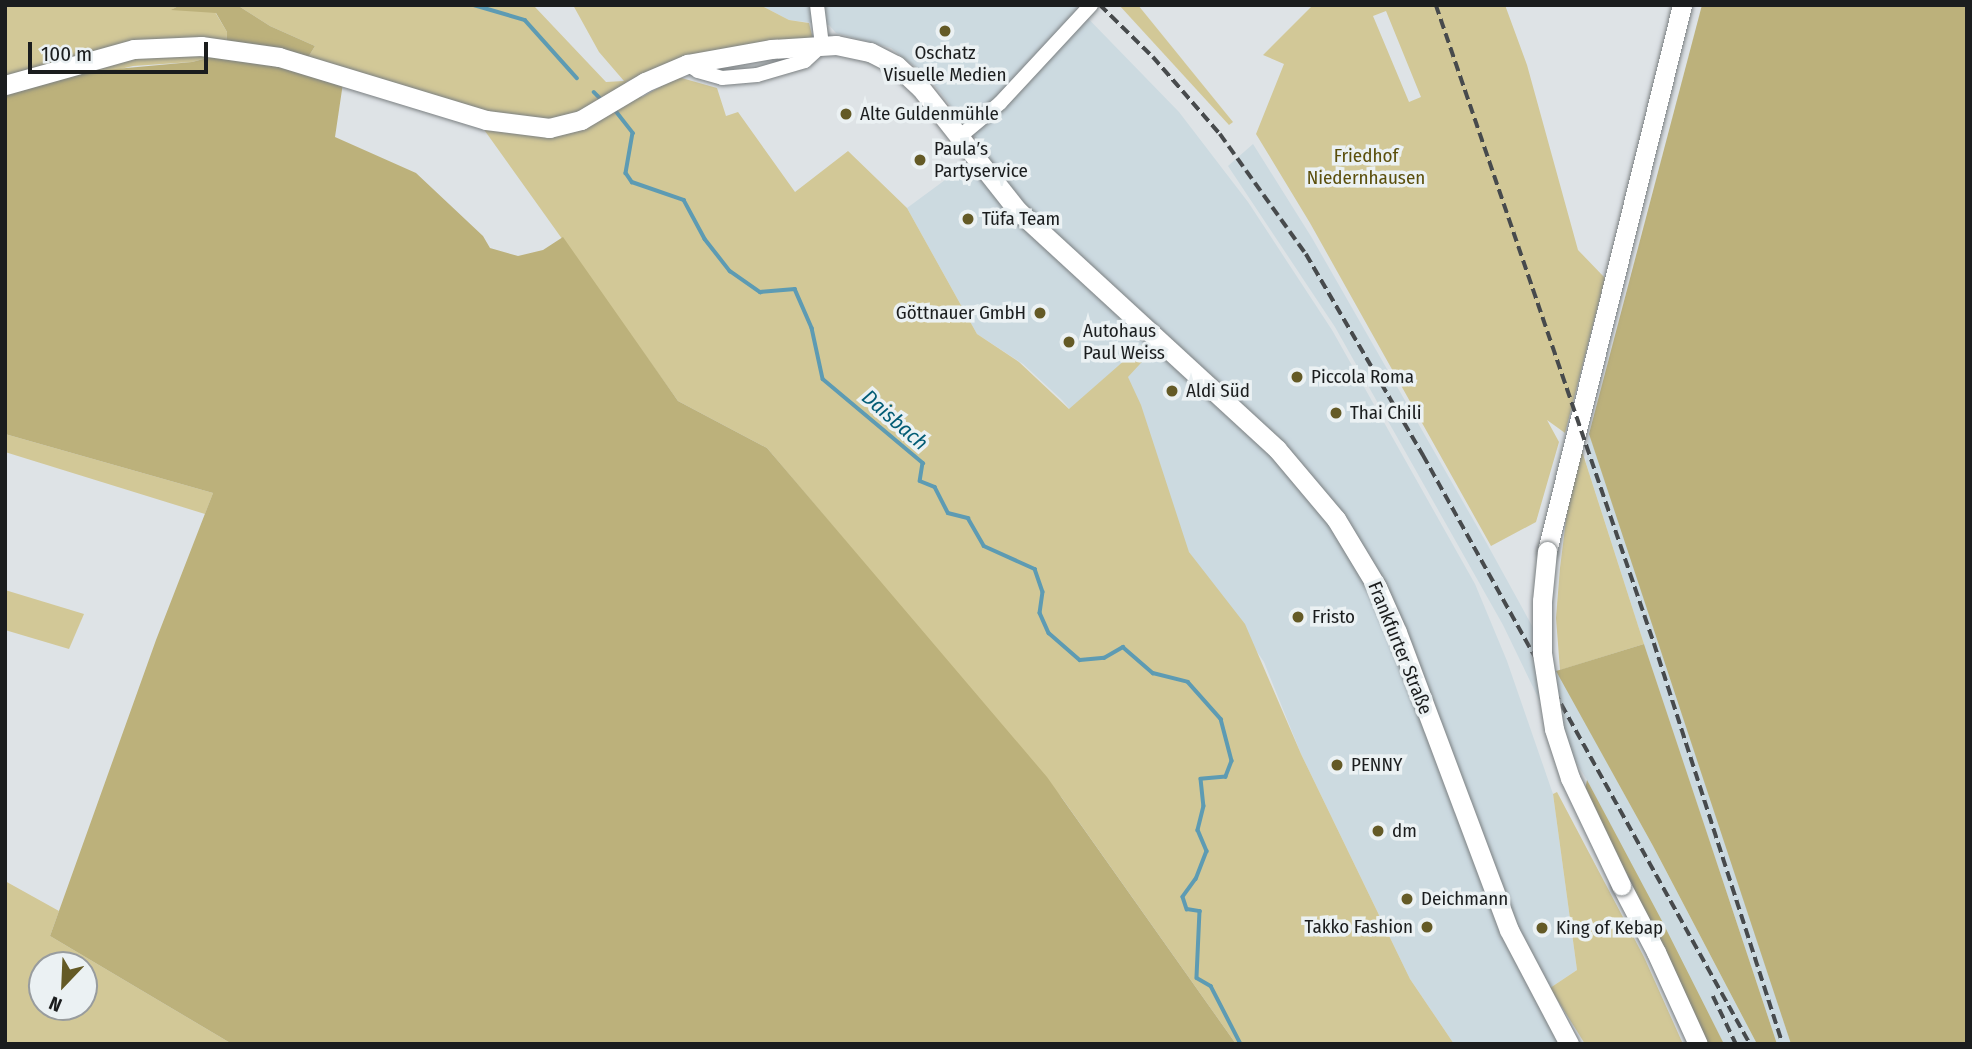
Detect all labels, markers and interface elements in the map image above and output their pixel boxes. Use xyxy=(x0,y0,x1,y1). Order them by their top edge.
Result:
marker: Oschatz Visuelle Medien xyxy=(937,23,953,39)
scale bar xyxy=(32,28,212,72)
text: 100 m xyxy=(41,41,92,67)
place label: Oschatz Visuelle Medien xyxy=(884,42,1006,86)
place label: Alte Guldenmühle xyxy=(860,103,999,125)
marker: Alte Guldenmühle xyxy=(838,106,854,122)
place label: Paula′s Partyservice xyxy=(934,138,1028,182)
park label: Friedhof Niedernhausen xyxy=(1307,145,1425,189)
marker: Paula′s Partyservice xyxy=(912,152,928,168)
place label: Tüfa Team xyxy=(982,208,1060,230)
marker: Tüfa Team xyxy=(960,211,976,227)
place label: Göttnauer GmbH xyxy=(896,302,1026,324)
marker: Göttnauer GmbH xyxy=(1032,305,1048,321)
place label: Autohaus Paul Weiss xyxy=(1083,320,1165,364)
marker: Autohaus Paul Weiss xyxy=(1061,334,1077,350)
place label: Piccola Roma xyxy=(1311,366,1414,388)
marker: Piccola Roma xyxy=(1289,369,1305,385)
place label: Aldi Süd xyxy=(1186,380,1250,402)
marker: Aldi Süd xyxy=(1164,383,1180,399)
water label: Daisbach xyxy=(857,384,933,456)
place label: Thai Chili xyxy=(1350,402,1421,424)
marker: Thai Chili xyxy=(1328,405,1344,421)
street label: Frankfurter Straße xyxy=(1363,578,1437,718)
place label: Fristo xyxy=(1312,606,1355,628)
marker: Fristo xyxy=(1290,609,1306,625)
place label: PENNY xyxy=(1351,754,1402,776)
marker: PENNY xyxy=(1329,757,1345,773)
place label: dm xyxy=(1392,820,1417,842)
marker: dm xyxy=(1370,823,1386,839)
place label: Deichmann xyxy=(1421,888,1508,910)
marker: Deichmann xyxy=(1399,891,1415,907)
place label: Takko Fashion xyxy=(1305,916,1413,938)
place label: King of Kebap xyxy=(1556,917,1663,939)
marker: Takko Fashion xyxy=(1419,919,1435,935)
marker: King of Kebap xyxy=(1534,920,1550,936)
north arrow xyxy=(28,951,98,1021)
text: N xyxy=(46,991,65,1017)

